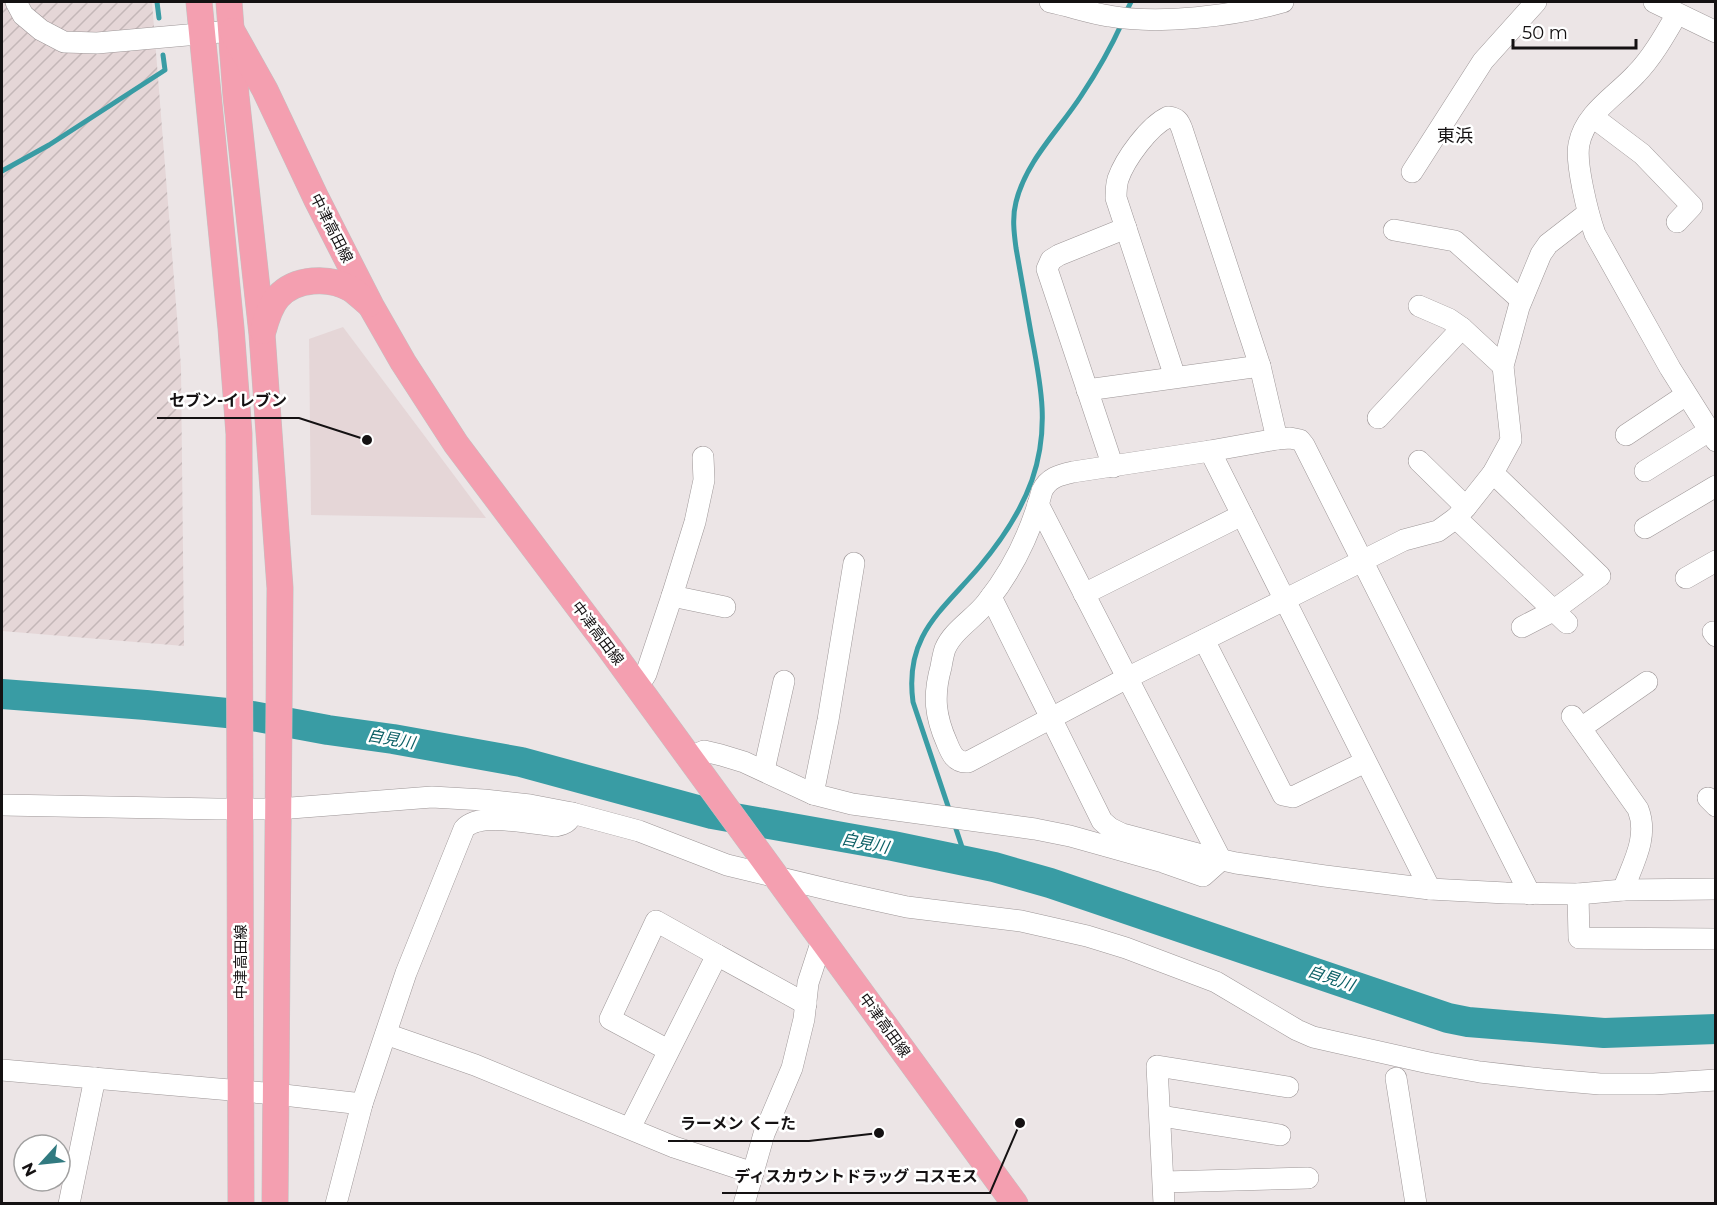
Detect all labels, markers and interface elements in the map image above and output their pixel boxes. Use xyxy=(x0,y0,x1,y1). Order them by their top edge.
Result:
scale bar xyxy=(1513,12,1636,50)
text: 50 m xyxy=(1522,22,1568,44)
district label: 東浜 xyxy=(1437,125,1473,147)
street label: 中津高田線 xyxy=(307,190,357,266)
callout: セブン-イレブン xyxy=(157,384,299,418)
text: セブン-イレブン xyxy=(169,391,287,410)
street label: 中津高田線 xyxy=(568,597,628,669)
water label: 自見川 xyxy=(366,725,418,753)
water label: 自見川 xyxy=(840,829,892,857)
street label: 中津高田線 xyxy=(231,924,250,1000)
water label: 自見川 xyxy=(1305,961,1359,995)
street label: 中津高田線 xyxy=(855,989,915,1061)
callout: ラーメン くーた xyxy=(668,1107,809,1141)
text: ラーメン くーた xyxy=(680,1114,796,1133)
north arrow xyxy=(12,1133,72,1193)
callout: ディスカウントドラッグ コスモス xyxy=(722,1159,990,1193)
text: N xyxy=(18,1160,40,1180)
text: ディスカウントドラッグ コスモス xyxy=(734,1167,978,1186)

